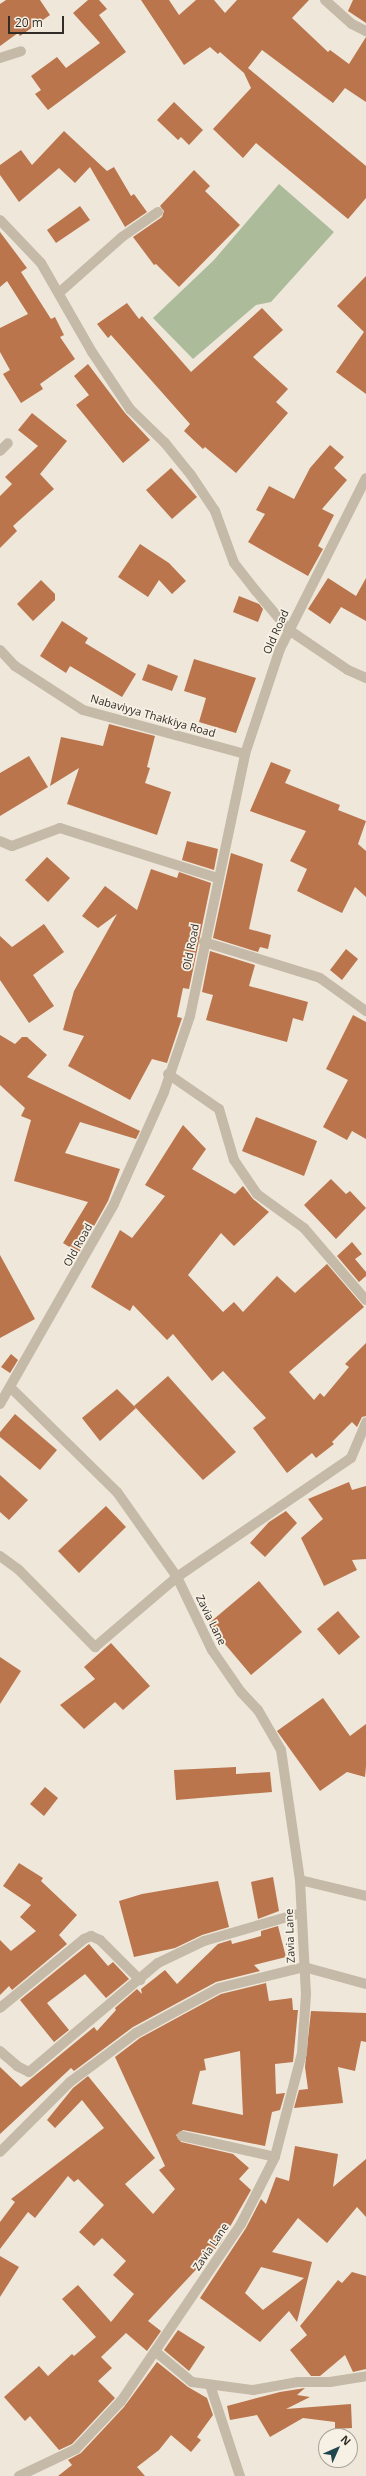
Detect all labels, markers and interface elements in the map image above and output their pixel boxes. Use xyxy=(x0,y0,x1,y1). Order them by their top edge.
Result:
scale bar xyxy=(10,8,66,34)
text: 20 m xyxy=(15,14,43,31)
street label: Old Road xyxy=(260,608,292,656)
street label: Nabaviyya Thakkiya Road xyxy=(89,692,217,740)
street label: Old Road xyxy=(180,923,202,971)
street label: Old Road xyxy=(61,1221,95,1269)
street label: Zavia Lane xyxy=(193,1593,229,1647)
street label: Zavia Lane xyxy=(282,1909,298,1963)
street label: Zavia Lane xyxy=(190,2221,232,2273)
north arrow xyxy=(318,2428,358,2468)
text: N xyxy=(338,2431,355,2448)

